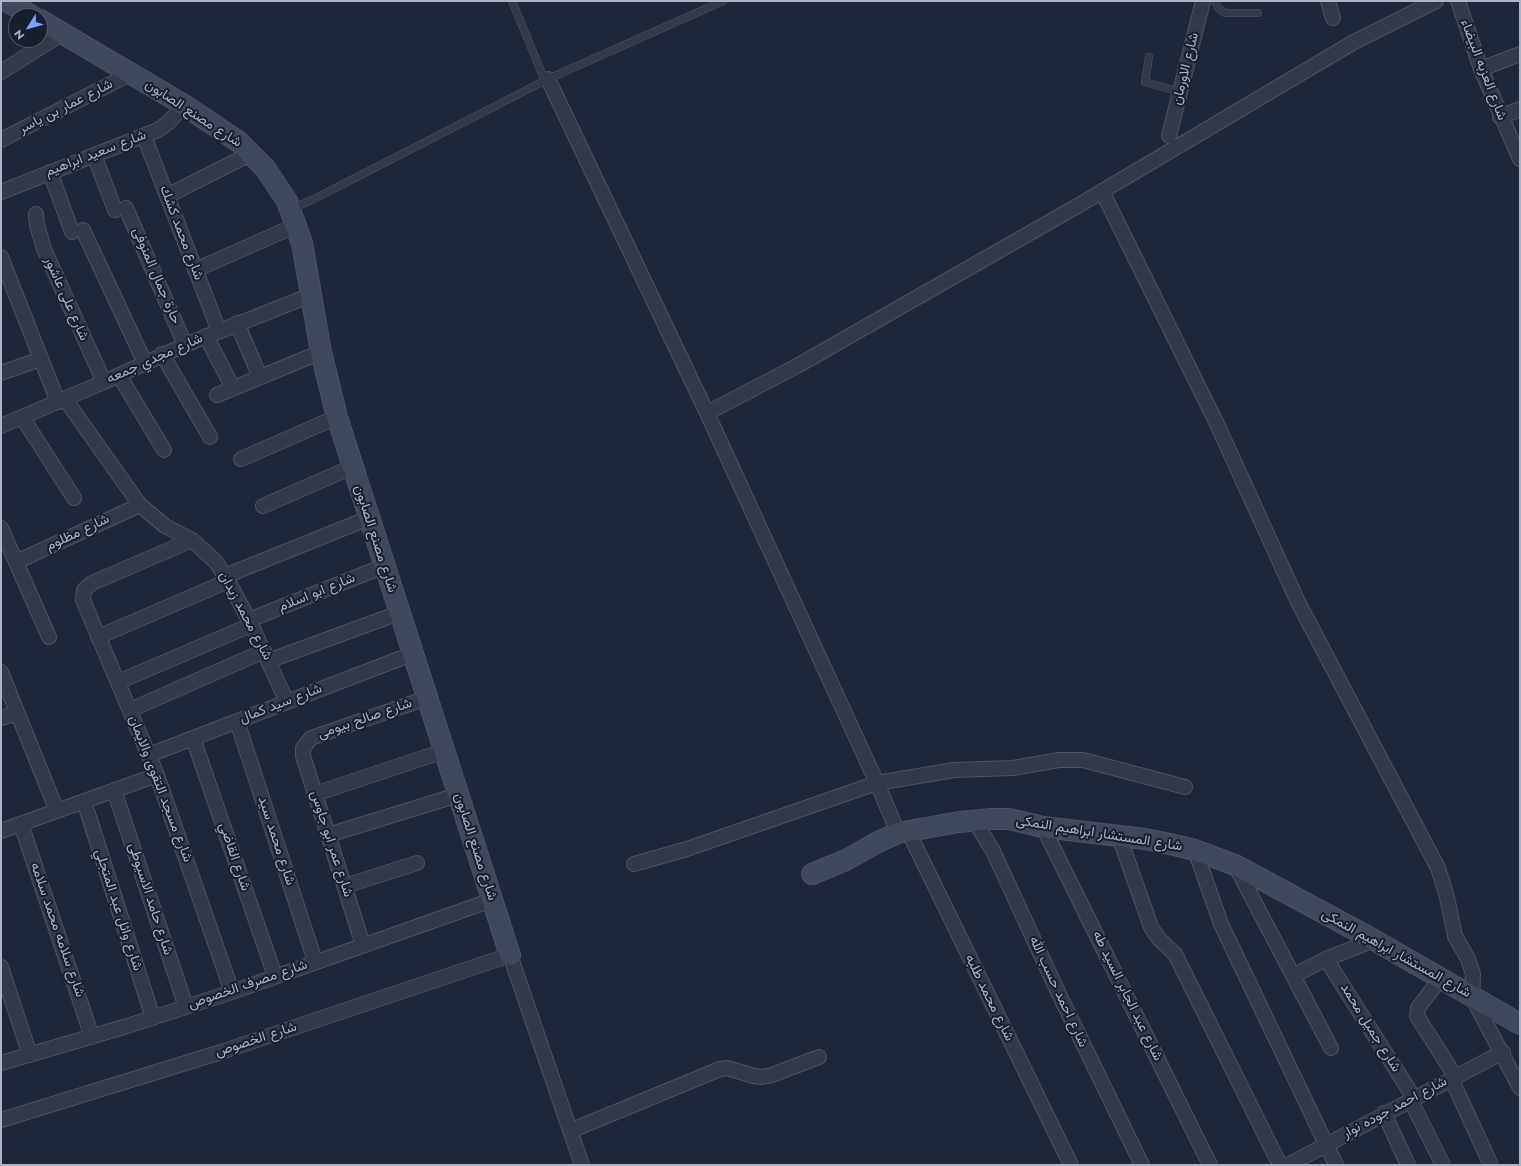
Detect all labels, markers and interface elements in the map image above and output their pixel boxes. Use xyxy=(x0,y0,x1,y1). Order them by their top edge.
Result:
north arrow xyxy=(8,8,48,48)
street label: شارع العزبه البيضاء xyxy=(1456,17,1510,123)
text: N xyxy=(10,26,28,43)
street label: شارع الاورمان xyxy=(1169,31,1203,107)
street label: شارع عمار بن ياسر xyxy=(16,76,116,138)
street label: شارع مصنع الصابون xyxy=(141,76,245,152)
street label: شارع سعيد ابراهيم xyxy=(43,127,149,181)
street label: شارع محمد كشك xyxy=(155,183,207,283)
street label: حارة جمال المنوفى xyxy=(128,225,184,327)
street label: شارع على عاشور xyxy=(40,254,92,344)
street label: شارع مجدي جمعه xyxy=(104,330,206,388)
street label: شارع مصنع الصابون xyxy=(350,483,400,595)
street label: شارع مظلوم xyxy=(44,511,112,555)
street label: شارع محمد زيدان xyxy=(214,569,276,663)
street label: شارع ابو اسلام xyxy=(276,570,358,616)
street label: شارع سيد كمال xyxy=(237,681,325,727)
street label: شارع صالح بيومى xyxy=(316,695,414,743)
street label: شارع مسجد التقوى والايمان xyxy=(124,713,196,865)
street label: شارع عمر ابو جاوس xyxy=(306,789,356,899)
street label: شارع مصنع الصابون xyxy=(450,791,500,903)
street label: شارع محمد سيد xyxy=(254,794,298,888)
street label: شارع المستشار ابراهيم النمكى xyxy=(1015,813,1183,855)
street label: شارع القاضي xyxy=(214,821,254,893)
street label: شارع حامد الاسيوطى xyxy=(124,841,176,957)
street label: شارع وائل عبد المتجلي xyxy=(90,847,146,973)
street label: شارع سلامه محمد سلامه xyxy=(26,860,88,1000)
street label: شارع المستشار ابراهيم النمكى xyxy=(1318,906,1474,1002)
street label: شارع عبد الجابر السيد طه xyxy=(1088,928,1166,1064)
street label: شارع احمد حسب الله xyxy=(1025,934,1091,1050)
street label: شارع محمد طلبه xyxy=(961,952,1017,1044)
street label: شارع مصرف الخصوص xyxy=(186,957,310,1013)
street label: شارع جميل محمد xyxy=(1336,981,1404,1075)
street label: شارع الخصوص xyxy=(213,1019,299,1061)
street label: شارع احمد جوده نوار xyxy=(1340,1073,1450,1143)

